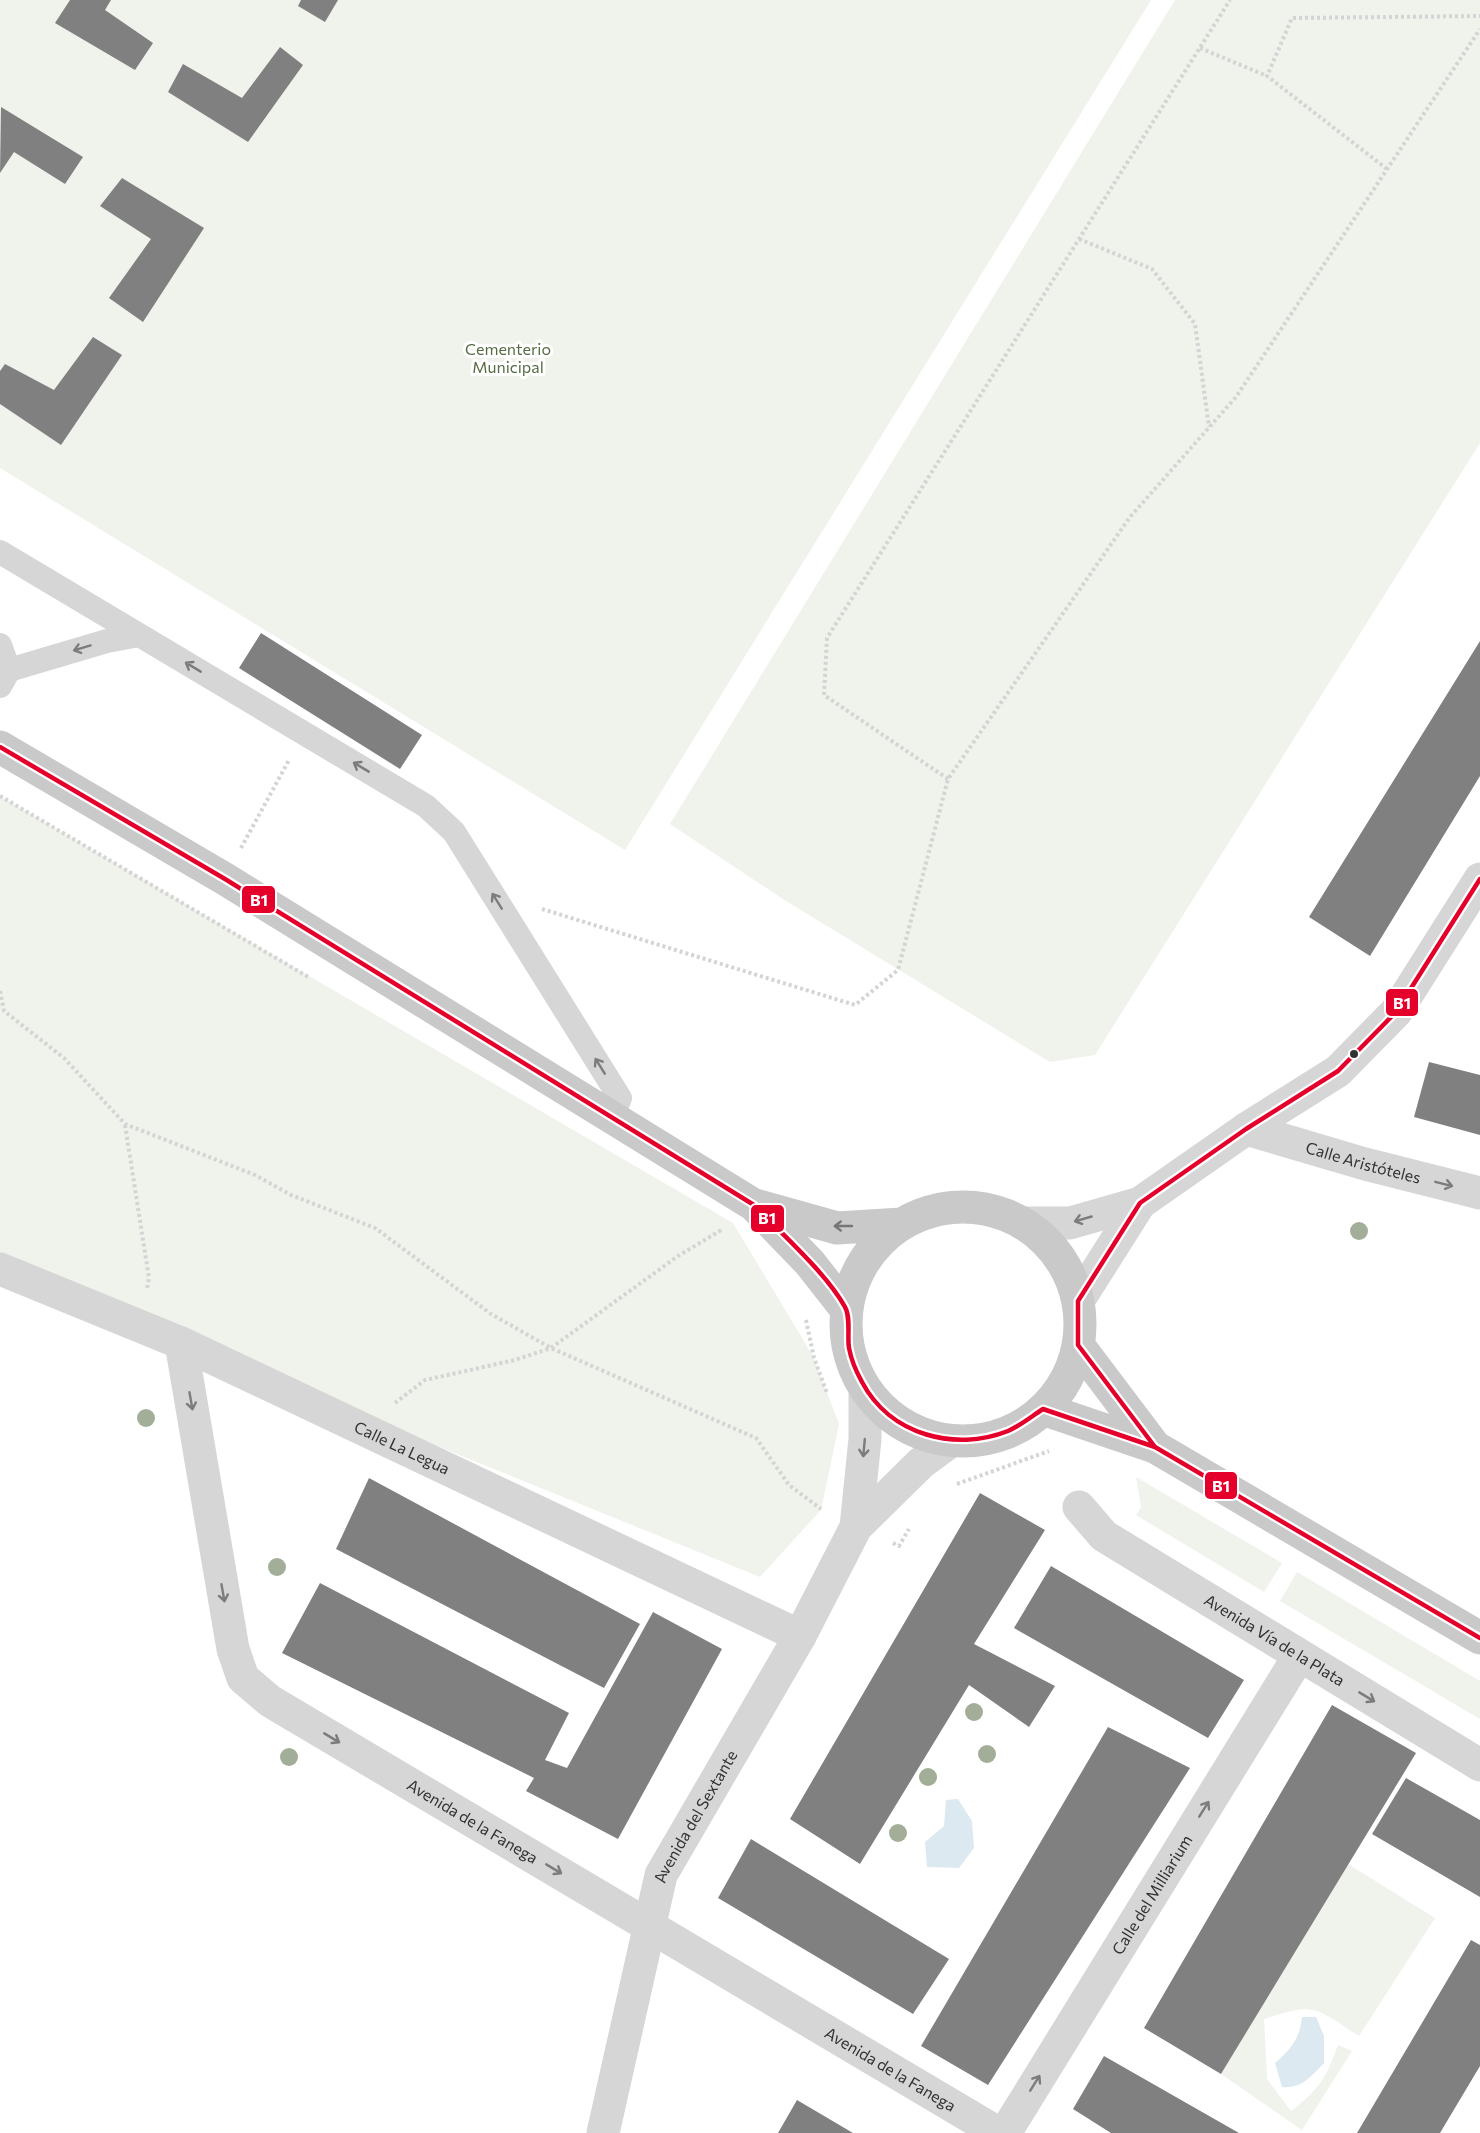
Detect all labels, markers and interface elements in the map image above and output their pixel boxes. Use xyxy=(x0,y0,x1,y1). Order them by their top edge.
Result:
park label: Cementerio Municipal xyxy=(465,339,551,376)
one-way arrow xyxy=(73,643,92,654)
one-way arrow xyxy=(185,661,202,673)
one-way arrow xyxy=(353,761,370,773)
line badge: B1 xyxy=(241,885,276,914)
text: B1 xyxy=(250,890,268,909)
one-way arrow xyxy=(490,893,502,910)
line badge: B1 xyxy=(1385,988,1419,1017)
text: B1 xyxy=(1393,993,1411,1012)
unlabelled marker xyxy=(1348,1048,1360,1060)
one-way arrow xyxy=(594,1058,606,1075)
street label: Calle Aristóteles xyxy=(1304,1137,1423,1187)
one-way arrow xyxy=(1434,1179,1453,1190)
line badge: B1 xyxy=(750,1204,785,1233)
text: B1 xyxy=(758,1208,776,1227)
one-way arrow xyxy=(1074,1214,1093,1225)
one-way arrow xyxy=(834,1221,854,1232)
one-way arrow xyxy=(186,1390,197,1410)
street label: Calle La Legua xyxy=(351,1416,453,1478)
one-way arrow xyxy=(858,1438,869,1458)
line badge: B1 xyxy=(1204,1471,1238,1500)
text: B1 xyxy=(1212,1476,1230,1495)
one-way arrow xyxy=(218,1583,229,1602)
street label: Avenida Vía de la Plata xyxy=(1201,1589,1349,1689)
one-way arrow xyxy=(1358,1691,1375,1703)
one-way arrow xyxy=(323,1732,340,1744)
street label: Avenida del Sextante xyxy=(649,1746,741,1885)
street label: Avenida de la Fanega xyxy=(404,1775,542,1867)
one-way arrow xyxy=(1198,1801,1210,1818)
street label: Calle del Milliarium xyxy=(1107,1831,1196,1958)
one-way arrow xyxy=(545,1864,563,1875)
street label: Avenida de la Fanega xyxy=(822,2023,960,2115)
one-way arrow xyxy=(1030,2075,1042,2092)

